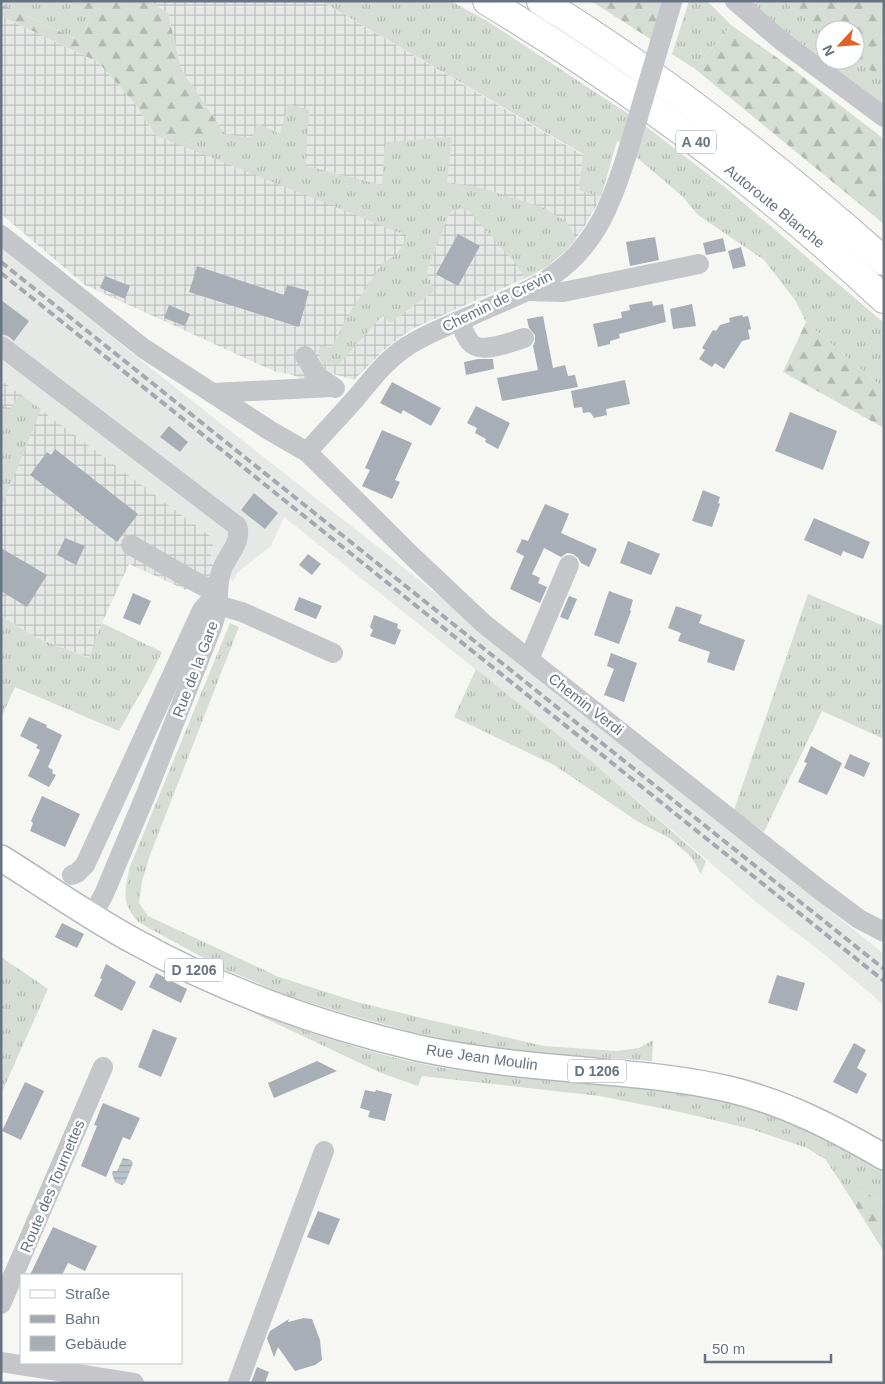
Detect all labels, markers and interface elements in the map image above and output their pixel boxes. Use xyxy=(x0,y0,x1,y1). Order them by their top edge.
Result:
north arrow xyxy=(815,20,865,70)
text: N xyxy=(819,43,838,59)
road number: A 40 xyxy=(676,130,716,154)
street label: Autoroute Blanche xyxy=(722,161,828,251)
street label: Chemin de Crevin xyxy=(439,267,555,335)
street label: Rue de la Gare xyxy=(169,618,221,720)
street label: Chemin Verdi xyxy=(545,670,627,738)
road number: D 1206 xyxy=(165,958,223,982)
street label: Rue Jean Moulin xyxy=(425,1041,539,1073)
road number: D 1206 xyxy=(568,1060,626,1082)
street label: Route des Tournettes xyxy=(16,1117,88,1255)
legend xyxy=(20,1274,182,1364)
text: Straße xyxy=(65,1285,110,1302)
text: Bahn xyxy=(65,1310,100,1327)
scale bar xyxy=(705,1332,831,1364)
text: Gebäude xyxy=(65,1335,127,1352)
text: 50 m xyxy=(712,1340,745,1357)

